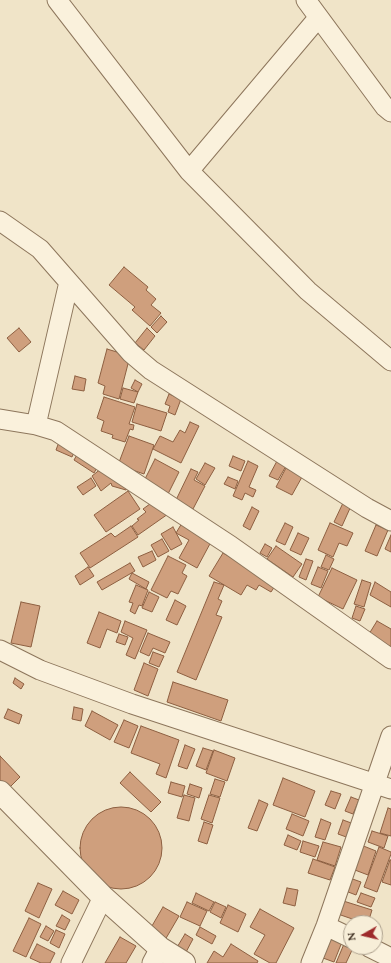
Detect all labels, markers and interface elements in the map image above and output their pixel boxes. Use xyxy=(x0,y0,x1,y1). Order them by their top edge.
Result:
north arrow xyxy=(343,915,383,955)
text: N xyxy=(343,931,361,942)

